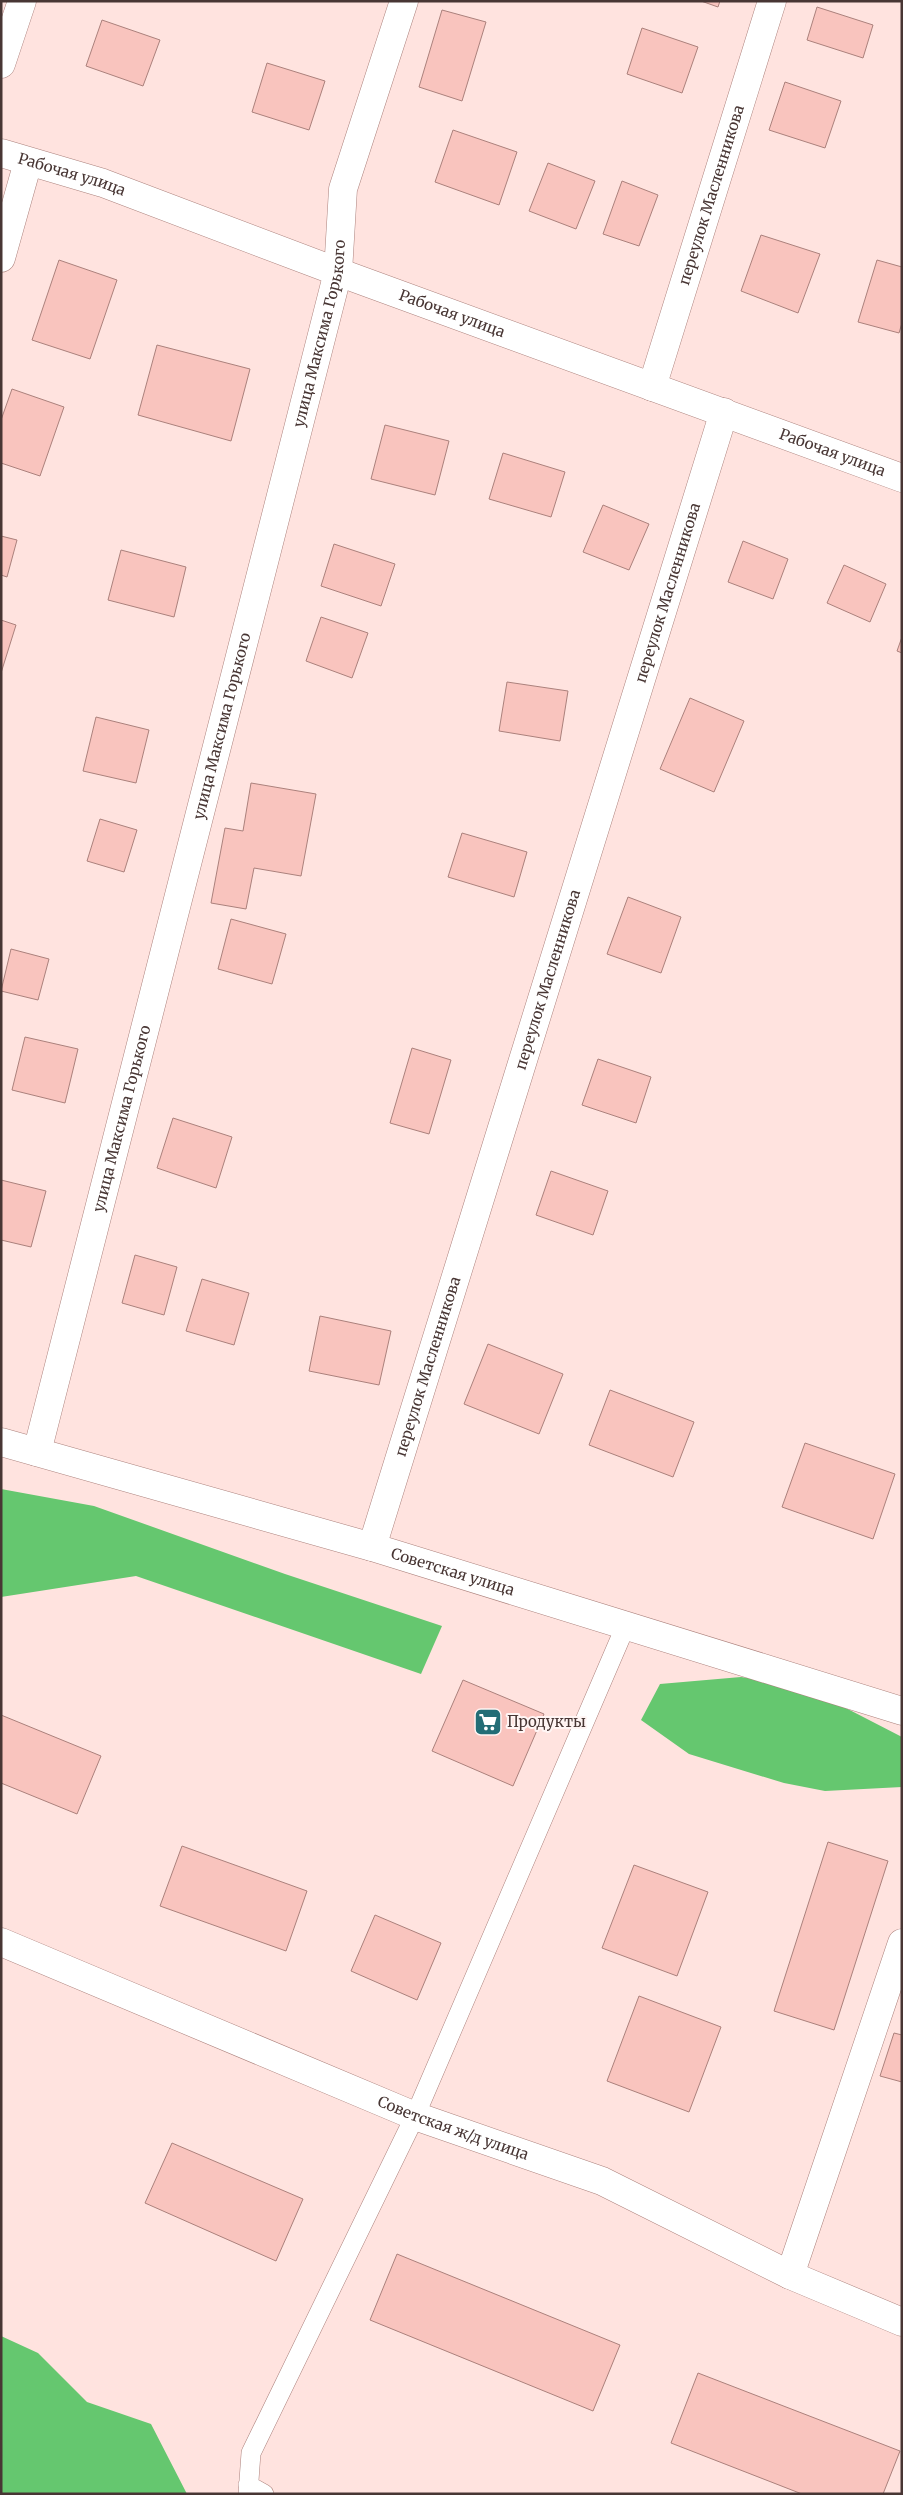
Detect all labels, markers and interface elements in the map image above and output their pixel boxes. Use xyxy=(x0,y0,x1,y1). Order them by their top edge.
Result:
street label: переулок Масленникова xyxy=(674,103,748,287)
street label: Рабочая улица xyxy=(16,149,128,200)
street label: улица Максима Горького xyxy=(289,239,349,429)
street label: Рабочая улица xyxy=(397,285,508,341)
street label: Рабочая улица xyxy=(777,424,888,480)
street label: переулок Масленникова xyxy=(631,500,704,685)
street label: улица Максима Горького xyxy=(189,630,255,822)
street label: переулок Масленникова xyxy=(511,887,584,1072)
street label: улица Максима Горького xyxy=(89,1023,155,1214)
street label: переулок Масленникова xyxy=(391,1274,464,1459)
street label: Советская улица xyxy=(389,1543,517,1599)
supermarket icon: Продукты xyxy=(473,1707,503,1737)
place label: Продукты xyxy=(507,1712,586,1731)
street label: Советская ж/д улица xyxy=(375,2091,531,2164)

